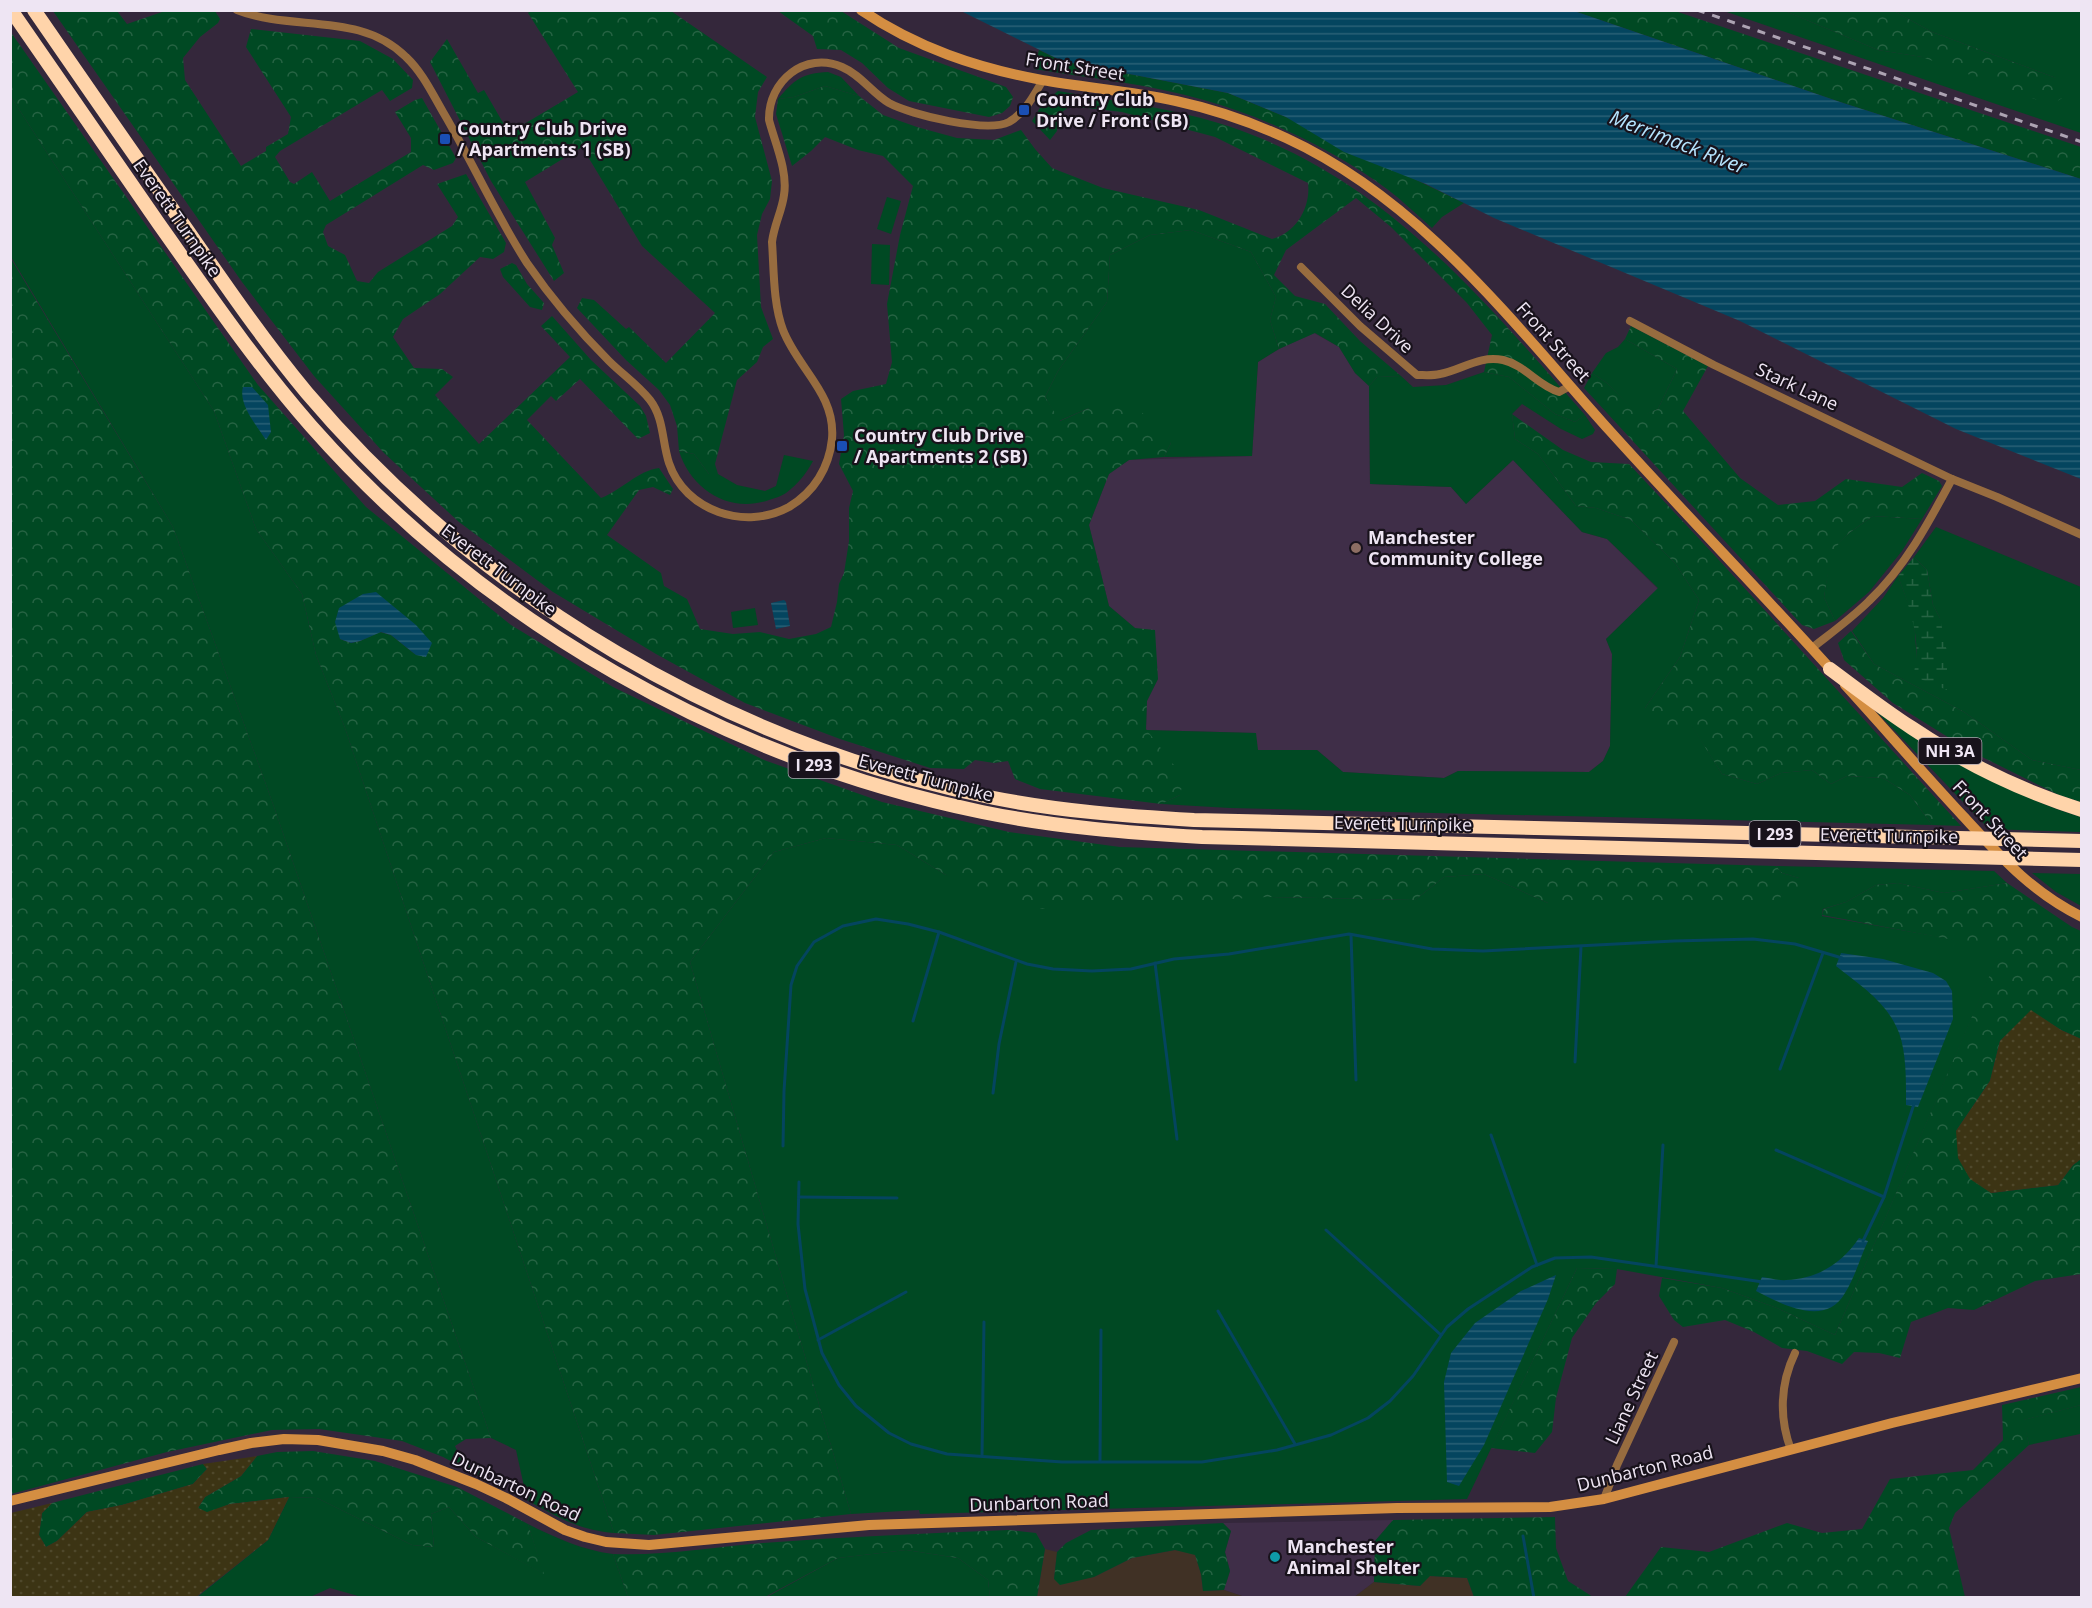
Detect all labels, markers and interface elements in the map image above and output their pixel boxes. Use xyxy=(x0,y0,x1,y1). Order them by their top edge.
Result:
street label: Front Street xyxy=(1024,46,1126,86)
place label: Country Club Drive / Front (SB) xyxy=(1036,87,1188,132)
marker: Country Club Drive / Front (SB) xyxy=(1017,103,1031,117)
water label: Merrimack River xyxy=(1606,103,1751,180)
place label: Country Club Drive / Apartments 1 (SB) xyxy=(457,116,631,161)
marker: Country Club Drive / Apartments 1 (SB) xyxy=(438,132,452,146)
street label: Everett Turnpike xyxy=(128,154,227,281)
street label: Delia Drive xyxy=(1336,278,1419,358)
street label: Front Street xyxy=(1511,296,1596,386)
street label: Stark Lane xyxy=(1752,357,1843,416)
place label: Country Club Drive / Apartments 2 (SB) xyxy=(854,423,1028,468)
marker: Country Club Drive / Apartments 2 (SB) xyxy=(835,439,849,453)
street label: Everett Turnpike xyxy=(437,518,562,620)
place label: Manchester Community College xyxy=(1368,525,1543,570)
marker: Manchester Community College xyxy=(1349,541,1363,555)
road number: NH 3A xyxy=(1918,738,1982,764)
street label: Everett Turnpike xyxy=(856,748,996,807)
road number: I 293 xyxy=(788,752,840,778)
street label: Front Street xyxy=(1948,775,2034,864)
street label: Everett Turnpike xyxy=(1334,810,1472,836)
road number: I 293 xyxy=(1750,821,1800,847)
street label: Everett Turnpike xyxy=(1820,822,1958,848)
street label: Liane Street xyxy=(1599,1347,1663,1448)
street label: Dunbarton Road xyxy=(1574,1440,1715,1497)
street label: Dunbarton Road xyxy=(448,1446,585,1526)
street label: Dunbarton Road xyxy=(969,1488,1109,1516)
place label: Manchester Animal Shelter xyxy=(1287,1534,1420,1579)
marker: Manchester Animal Shelter xyxy=(1268,1550,1282,1564)

